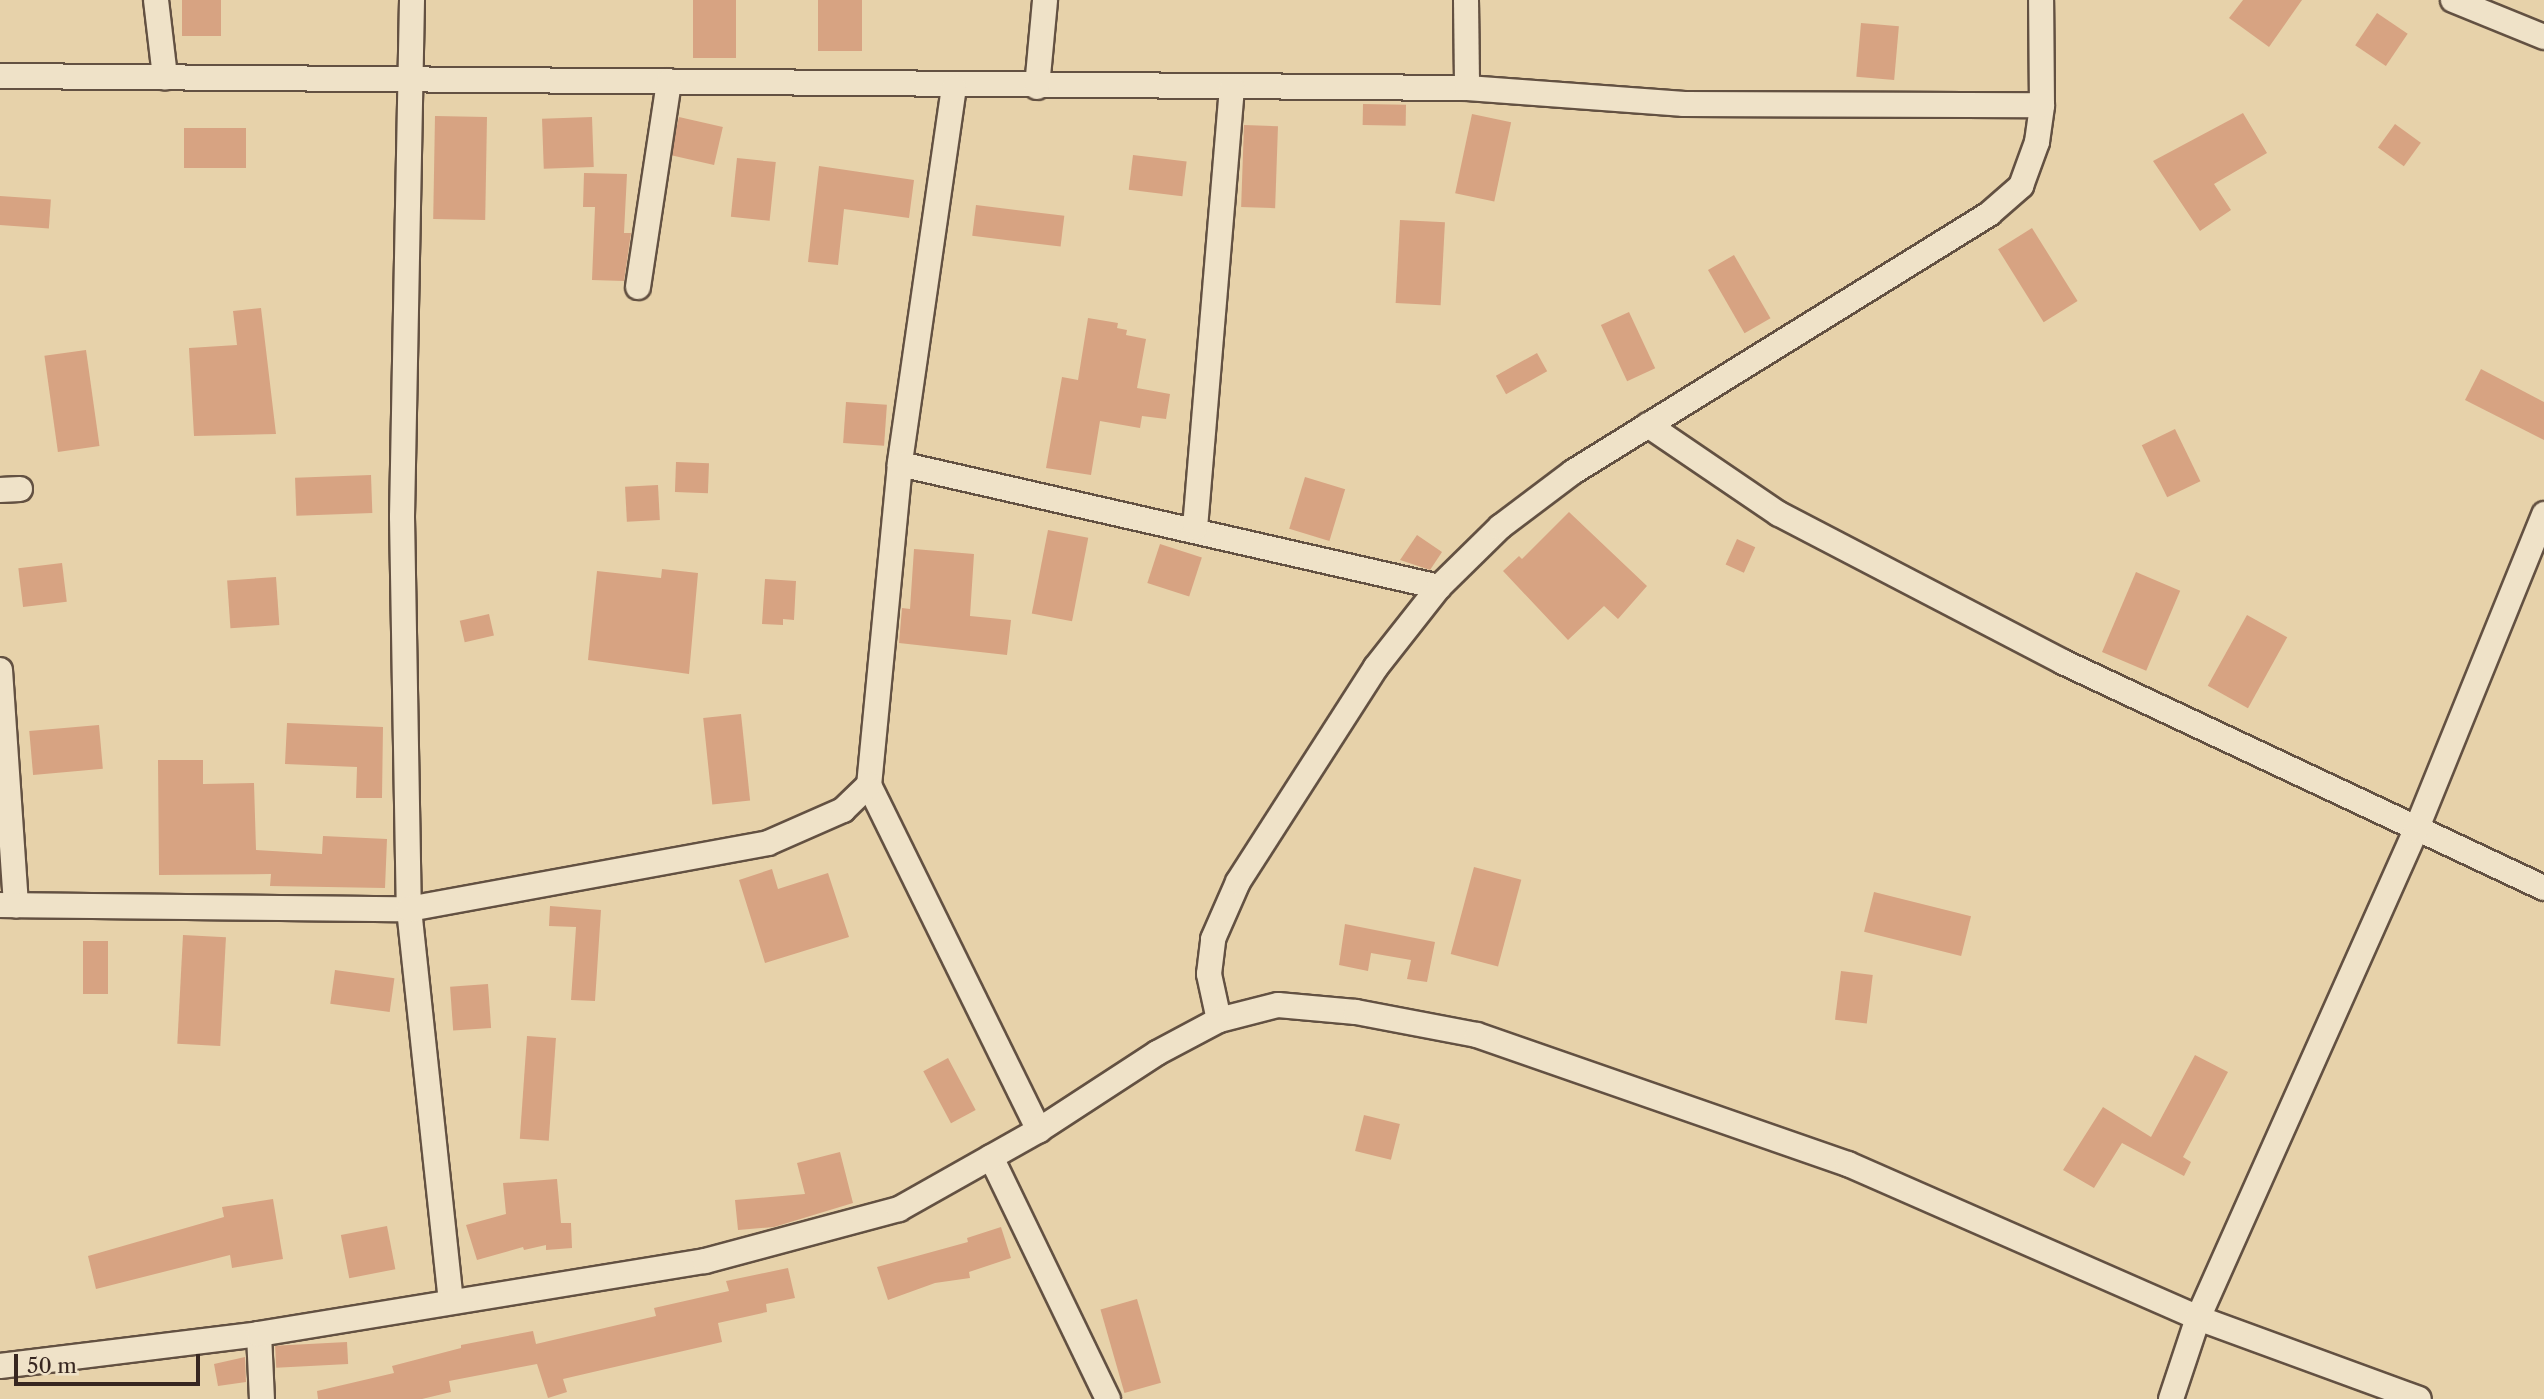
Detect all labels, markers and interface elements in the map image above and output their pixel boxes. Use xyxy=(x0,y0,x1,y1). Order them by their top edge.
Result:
scale bar xyxy=(18,1340,203,1384)
text: 50 m xyxy=(27,1353,77,1378)

